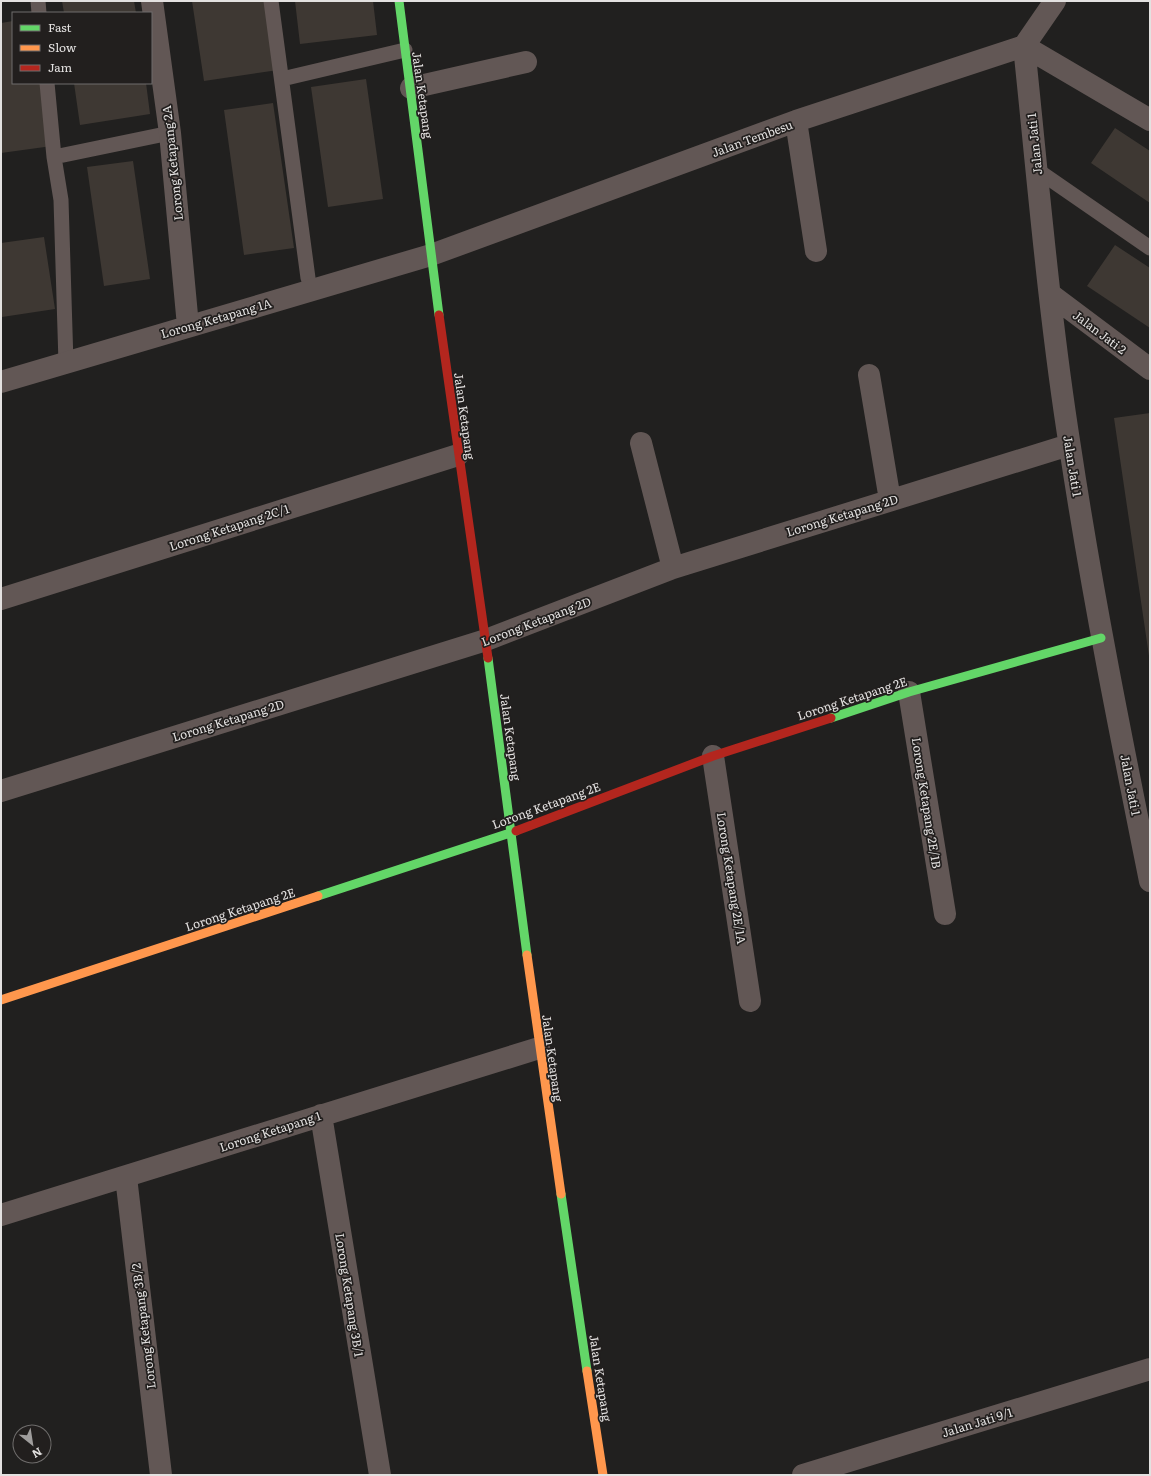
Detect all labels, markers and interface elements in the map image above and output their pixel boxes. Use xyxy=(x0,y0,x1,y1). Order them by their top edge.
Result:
legend xyxy=(12,12,152,84)
text: Fast xyxy=(48,18,72,36)
text: Slow xyxy=(48,38,77,56)
street label: Jalan Ketapang xyxy=(408,50,438,140)
text: Jam xyxy=(48,58,73,76)
street label: Lorong Ketapang 2A xyxy=(157,104,187,221)
street label: Jalan Jati 1 xyxy=(1022,112,1046,176)
street label: Jalan Tembesu xyxy=(709,115,795,161)
street label: Lorong Ketapang 1A xyxy=(158,294,274,342)
street label: Jalan Jati 2 xyxy=(1069,306,1131,358)
street label: Jalan Ketapang xyxy=(450,371,480,461)
street label: Jalan Jati 1 xyxy=(1059,434,1087,498)
street label: Lorong Ketapang 2D xyxy=(784,489,900,541)
street label: Lorong Ketapang 2C/1 xyxy=(167,499,291,555)
street label: Lorong Ketapang 2D xyxy=(479,592,593,650)
street label: Lorong Ketapang 2E xyxy=(795,672,910,724)
street label: Jalan Ketapang xyxy=(496,692,526,782)
street label: Lorong Ketapang 2D xyxy=(170,694,286,746)
street label: Lorong Ketapang 2E/1B xyxy=(908,736,946,870)
street label: Jalan Jati 1 xyxy=(1116,753,1146,817)
street label: Lorong Ketapang 2E xyxy=(489,777,603,833)
street label: Lorong Ketapang 2E/1A xyxy=(713,811,751,945)
street label: Lorong Ketapang 2E xyxy=(183,883,298,935)
street label: Jalan Ketapang xyxy=(538,1013,568,1103)
street label: Lorong Ketapang 1 xyxy=(217,1106,323,1156)
street label: Lorong Ketapang 3B/1 xyxy=(331,1232,369,1358)
street label: Lorong Ketapang 3B/2 xyxy=(126,1262,160,1390)
street label: Jalan Ketapang xyxy=(585,1333,617,1423)
street label: Jalan Jati 9/1 xyxy=(939,1403,1015,1441)
north arrow xyxy=(12,1424,52,1464)
text: N xyxy=(30,1444,45,1463)

